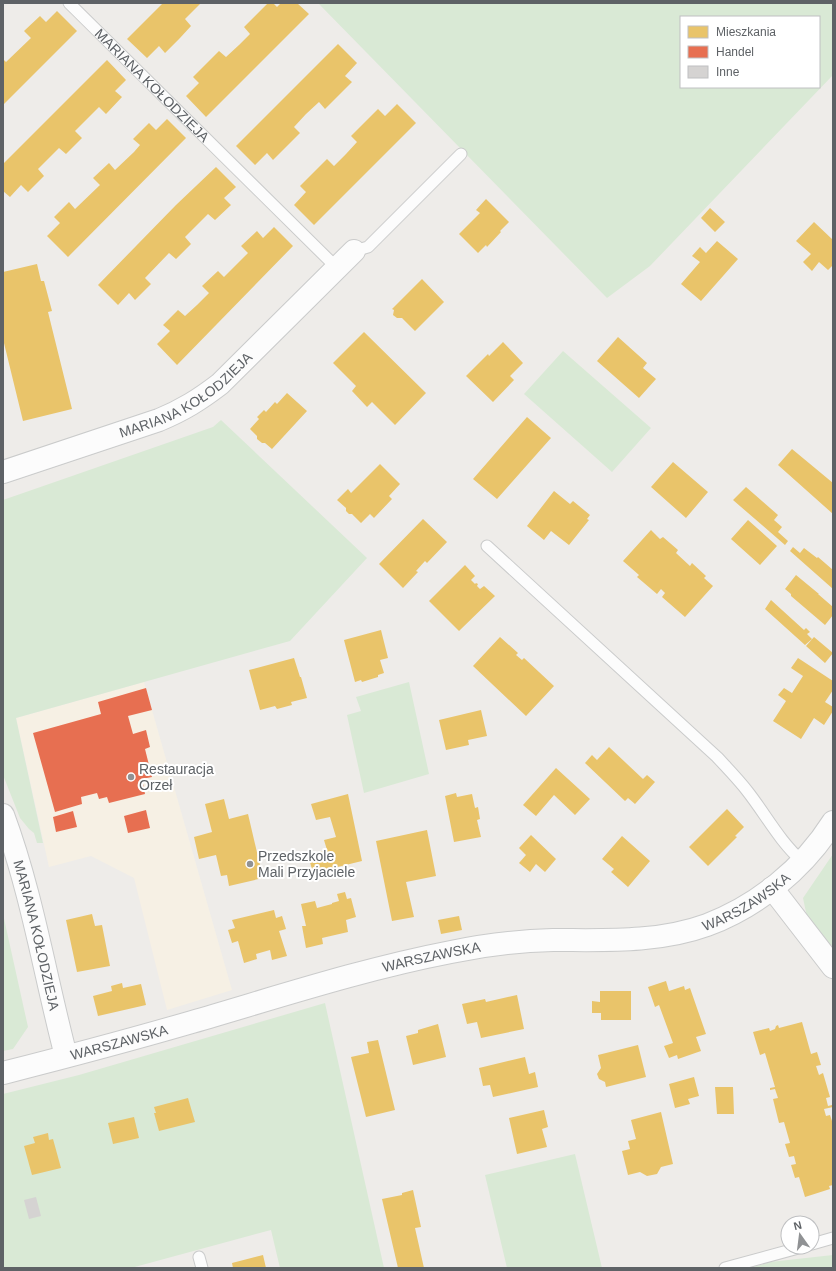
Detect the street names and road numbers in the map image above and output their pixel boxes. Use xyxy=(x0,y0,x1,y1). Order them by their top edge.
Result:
street label: MARIANA KOŁODZIEJA xyxy=(92,25,213,146)
street label: MARIANA KOŁODZIEJA xyxy=(117,349,256,441)
street label: MARIANA KOŁODZIEJA xyxy=(10,858,63,1013)
street label: WARSZAWSKA xyxy=(700,869,794,934)
street label: WARSZAWSKA xyxy=(381,939,482,975)
street label: WARSZAWSKA xyxy=(69,1021,170,1063)

